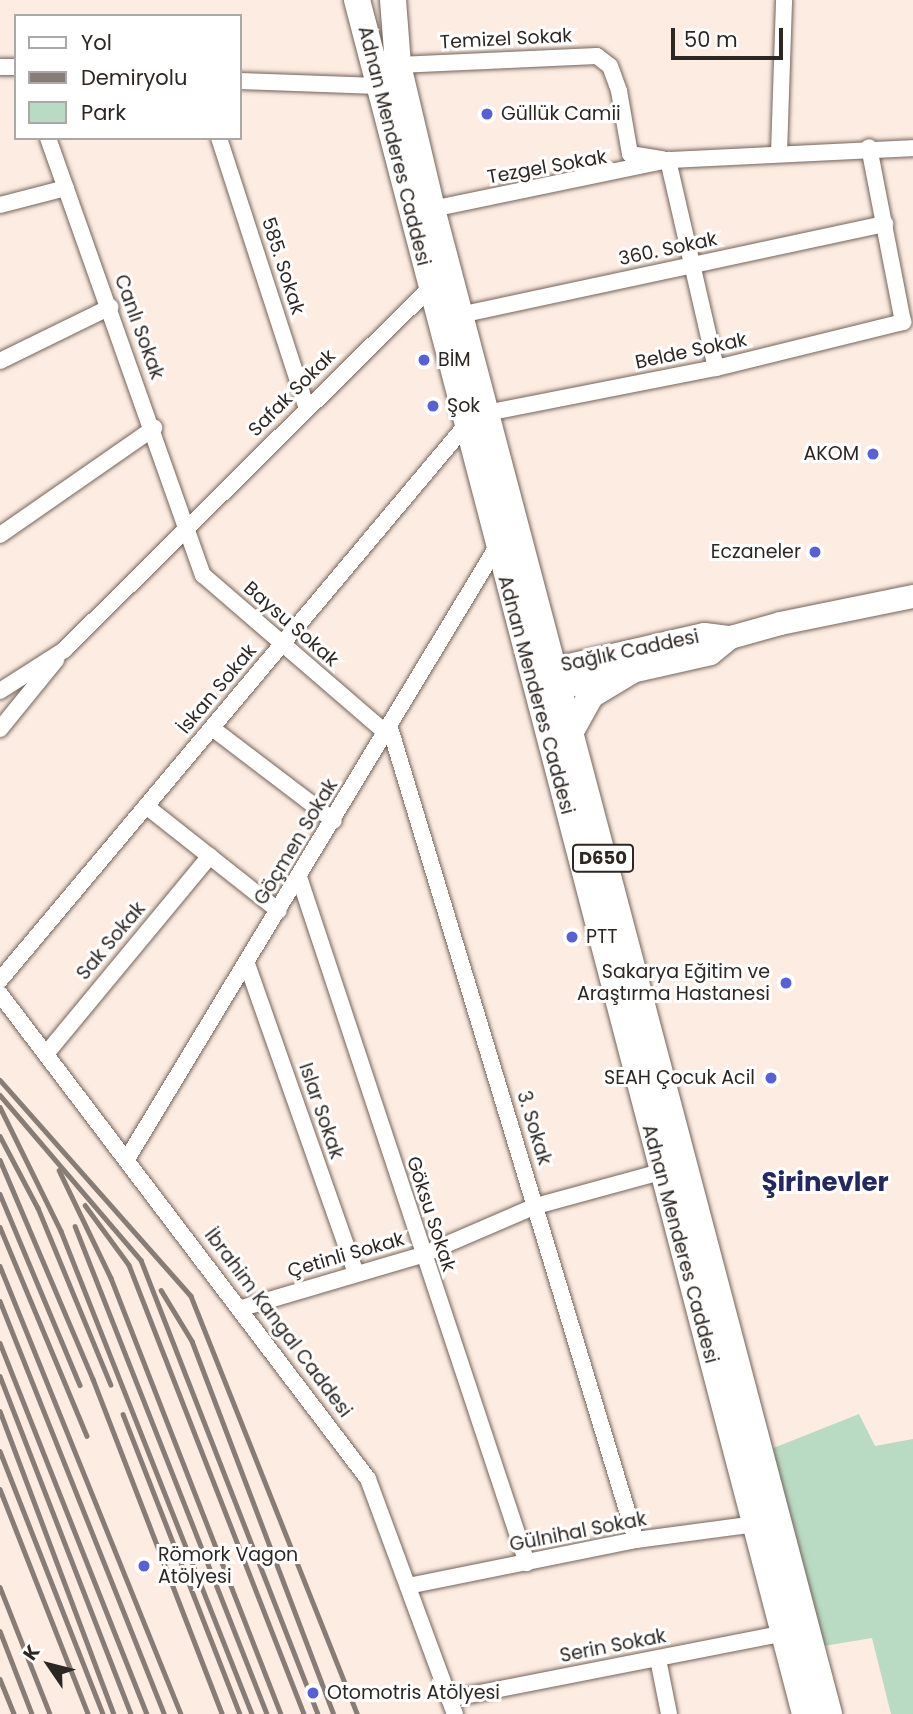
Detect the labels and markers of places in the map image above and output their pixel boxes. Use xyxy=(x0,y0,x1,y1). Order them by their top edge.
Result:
place label: Güllük Camii xyxy=(501,103,621,125)
marker: Güllük Camii xyxy=(479,106,495,122)
place label: BİM xyxy=(438,349,471,371)
marker: BİM xyxy=(416,352,432,368)
place label: Şok xyxy=(447,395,480,417)
marker: Şok xyxy=(425,398,441,414)
place label: AKOM xyxy=(804,443,859,465)
marker: AKOM xyxy=(865,446,881,462)
place label: Eczaneler xyxy=(711,541,801,563)
marker: Eczaneler xyxy=(807,544,823,560)
place label: PTT xyxy=(586,926,618,948)
marker: PTT xyxy=(564,929,580,945)
place label: Sakarya Eğitim ve Araştırma Hastanesi xyxy=(577,961,770,1005)
marker: Sakarya Eğitim ve Araştırma Hastanesi xyxy=(776,973,796,993)
place label: SEAH Çocuk Acil xyxy=(604,1067,755,1089)
marker: SEAH Çocuk Acil xyxy=(761,1068,781,1088)
place label: Römork Vagon Atölyesi xyxy=(158,1544,298,1588)
marker: Römork Vagon Atölyesi xyxy=(136,1558,152,1574)
place label: Otomotris Atölyesi xyxy=(327,1682,500,1704)
marker: Otomotris Atölyesi xyxy=(305,1685,321,1701)

